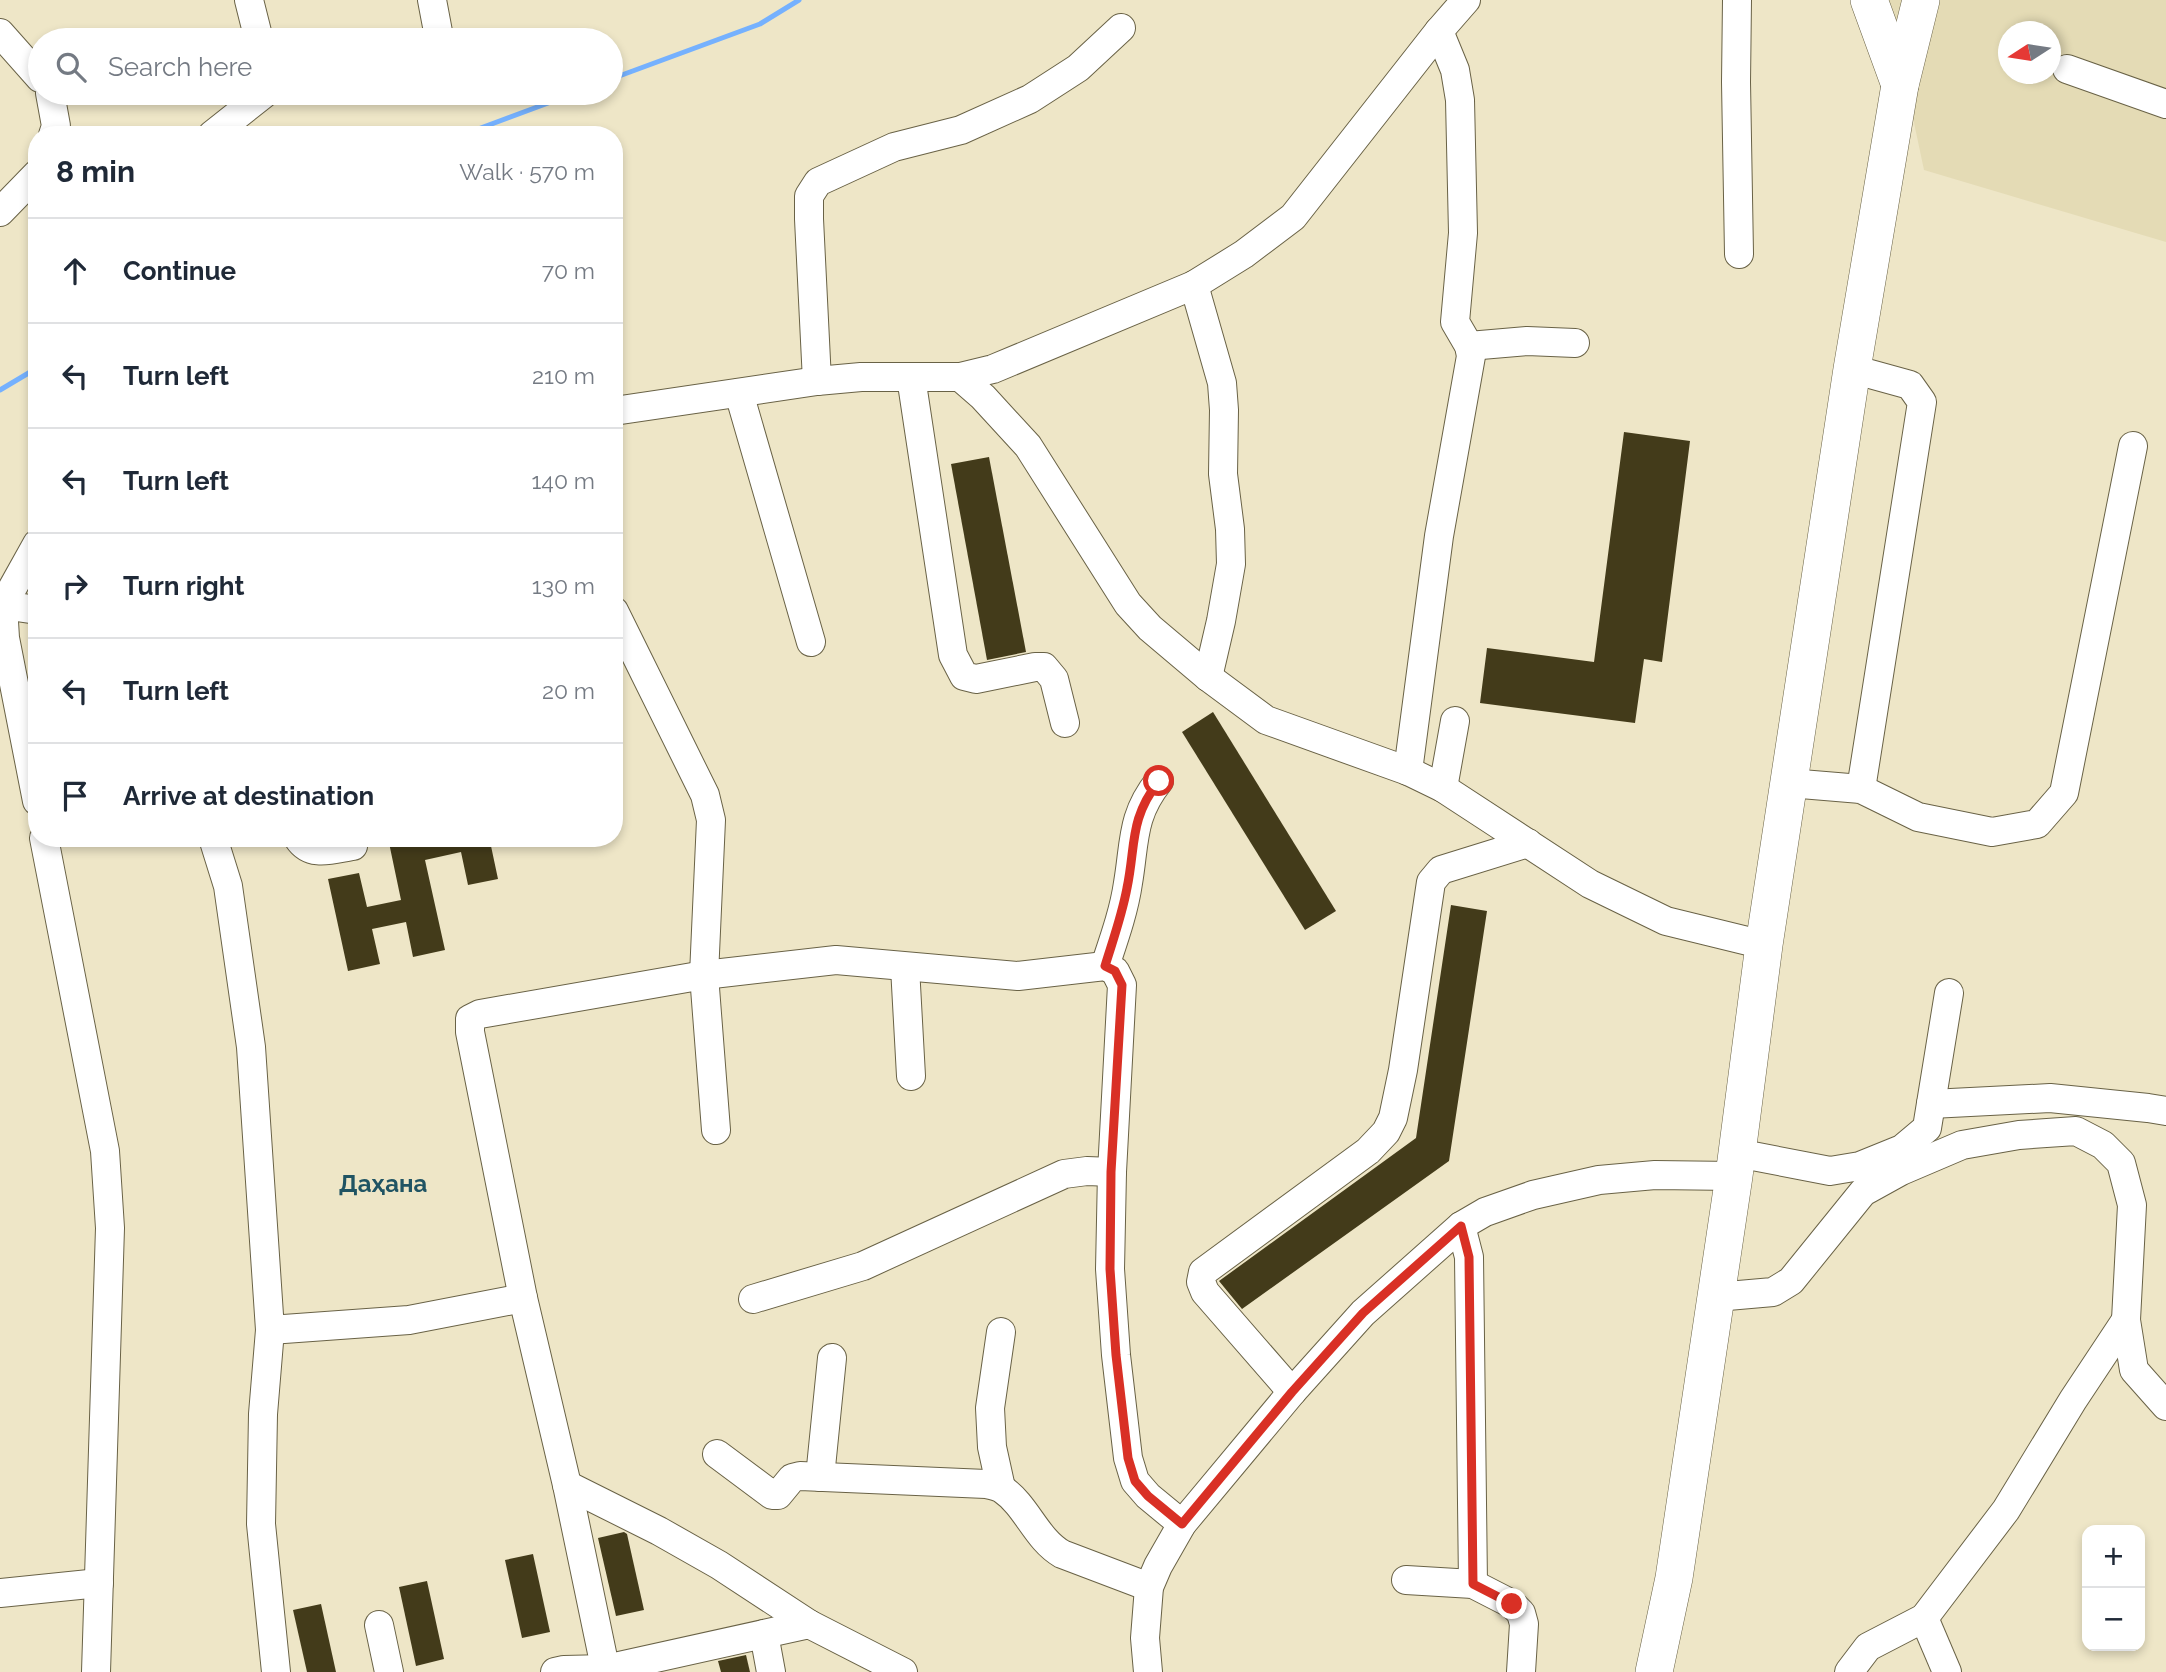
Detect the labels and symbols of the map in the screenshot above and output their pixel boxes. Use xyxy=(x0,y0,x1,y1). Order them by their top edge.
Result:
north arrow xyxy=(1998,21,2061,84)
route start xyxy=(1143,765,1174,796)
district label: Даҳана xyxy=(339,1169,427,1198)
route end xyxy=(1496,1588,1527,1619)

